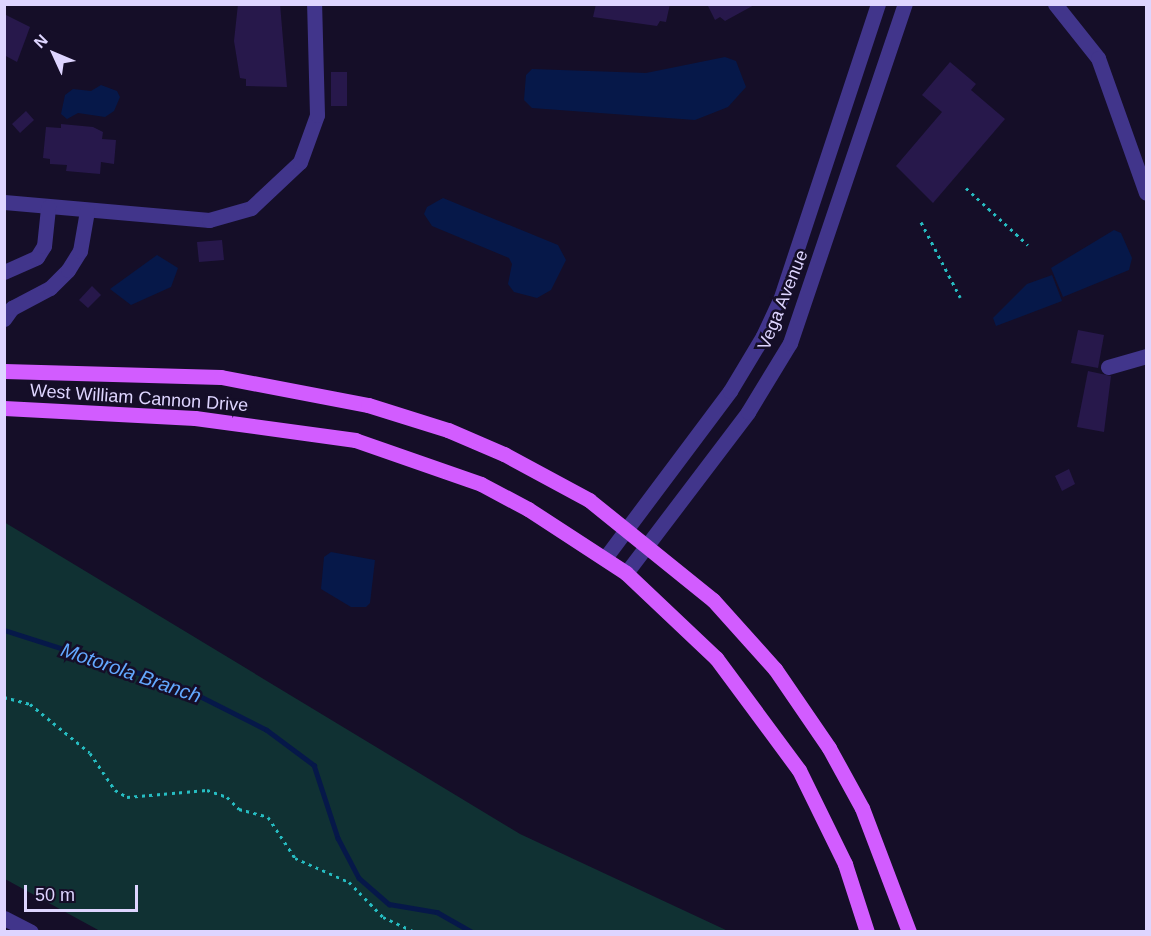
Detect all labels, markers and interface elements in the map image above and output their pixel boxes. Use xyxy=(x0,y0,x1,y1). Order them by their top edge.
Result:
north arrow xyxy=(24,24,84,84)
text: N xyxy=(31,31,51,51)
street label: Vega Avenue xyxy=(753,246,813,354)
street label: West William Cannon Drive xyxy=(29,380,249,416)
water label: Motorola Branch xyxy=(58,638,204,708)
scale bar xyxy=(27,873,141,911)
text: 50 m xyxy=(35,885,75,905)

